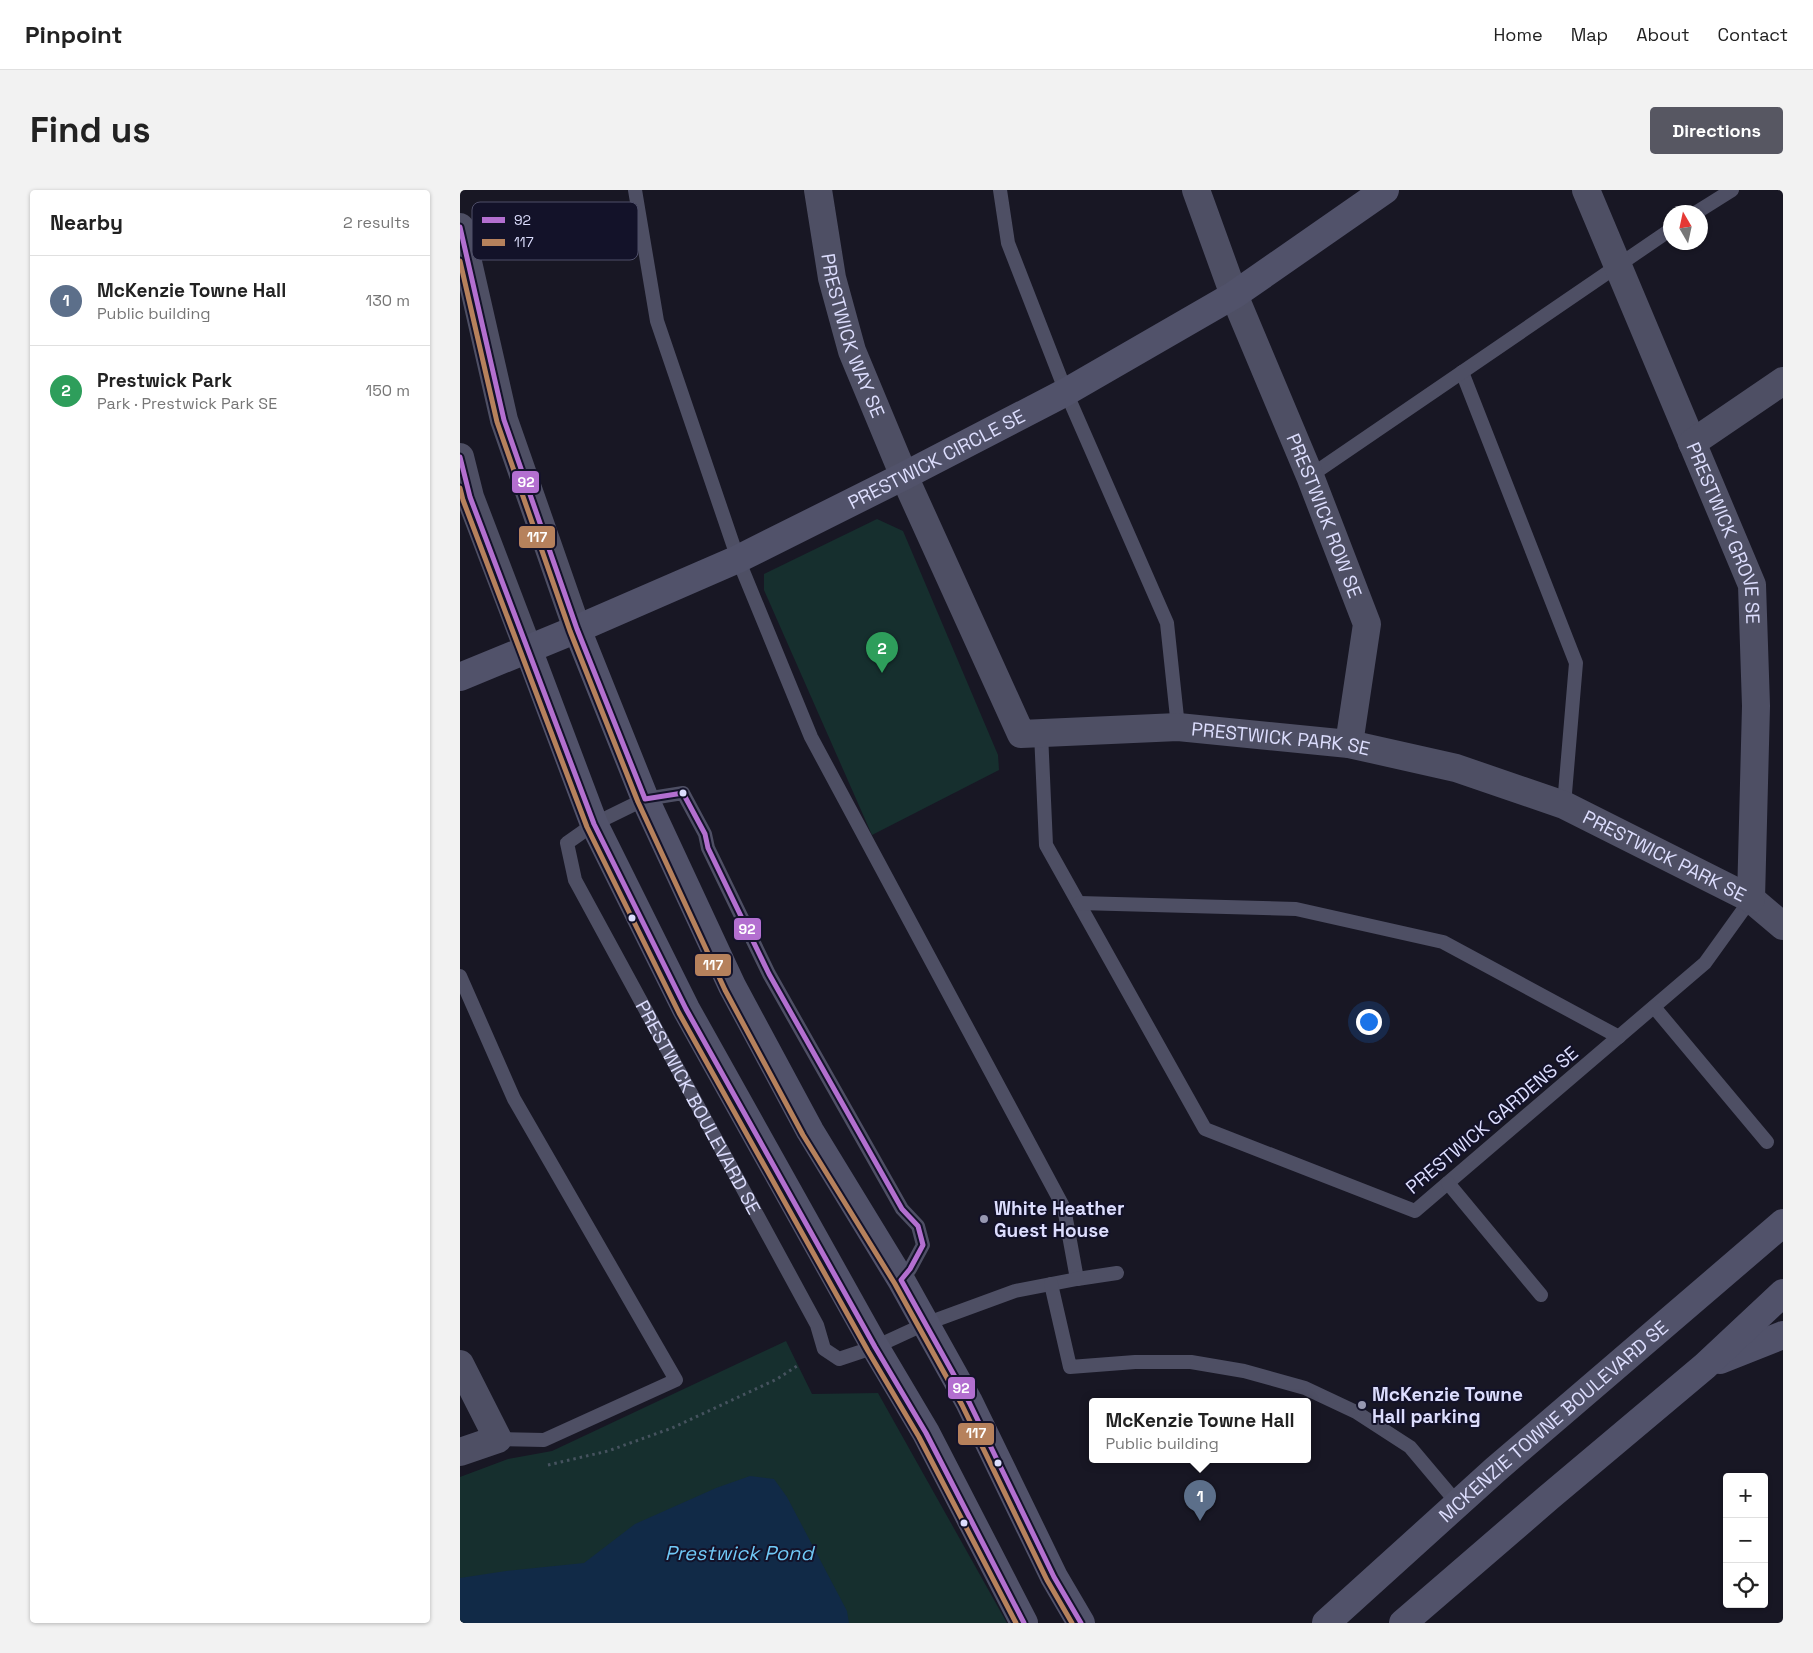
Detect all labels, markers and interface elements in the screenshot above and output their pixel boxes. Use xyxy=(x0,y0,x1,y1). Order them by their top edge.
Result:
text: Pinpoint xyxy=(25,19,122,50)
text: Home xyxy=(1494,23,1543,46)
text: Map xyxy=(1571,23,1608,46)
text: About xyxy=(1636,23,1690,46)
text: Contact xyxy=(1718,23,1788,46)
button: Directions xyxy=(1650,107,1783,154)
text: Find us xyxy=(30,108,151,152)
legend xyxy=(472,202,638,260)
north arrow xyxy=(1663,205,1708,250)
text: Nearby xyxy=(50,209,123,236)
text: 92 xyxy=(514,211,531,229)
text: 2 results xyxy=(343,212,410,233)
text: 117 xyxy=(514,233,534,251)
street label: PRESTWICK WAY SE xyxy=(816,251,891,421)
text: McKenzie Towne Hall xyxy=(97,278,286,303)
text: 1 xyxy=(62,290,70,311)
text: 130 m xyxy=(366,290,410,311)
text: Public building xyxy=(97,303,210,324)
text: Prestwick Park xyxy=(97,368,232,393)
text: 2 xyxy=(61,380,71,401)
text: 150 m xyxy=(366,380,410,401)
text: Park · Prestwick Park SE xyxy=(97,393,277,414)
street label: PRESTWICK CIRCLE SE xyxy=(843,403,1029,515)
street label: PRESTWICK ROW SE xyxy=(1281,429,1368,601)
street label: PRESTWICK GROVE SE xyxy=(1681,438,1766,624)
line badge: 92 xyxy=(511,470,540,494)
text: 92 xyxy=(518,473,534,491)
line badge: 117 xyxy=(518,525,556,549)
text: 117 xyxy=(527,528,547,546)
pin: 2 xyxy=(866,632,898,673)
street label: PRESTWICK PARK SE xyxy=(1190,716,1373,761)
unlabelled marker xyxy=(678,788,688,798)
street label: PRESTWICK PARK SE xyxy=(1579,804,1751,907)
unlabelled marker xyxy=(627,913,637,923)
line badge: 92 xyxy=(733,917,762,941)
text: 92 xyxy=(739,920,755,938)
line badge: 117 xyxy=(694,953,732,977)
text: 117 xyxy=(703,956,723,974)
street label: PRESTWICK BOULEVARD SE xyxy=(630,996,767,1218)
your location xyxy=(1356,1009,1382,1035)
street label: PRESTWICK GARDENS SE xyxy=(1401,1041,1583,1199)
place label: White Heather Guest House xyxy=(994,1196,1125,1243)
marker: White Heather Guest House xyxy=(978,1213,990,1225)
street label: MCKENZIE TOWNE BOULEVARD SE xyxy=(1433,1315,1673,1528)
line badge: 92 xyxy=(947,1376,976,1400)
text: 92 xyxy=(953,1379,969,1397)
place label: McKenzie Towne Hall parking xyxy=(1372,1382,1523,1429)
popup xyxy=(1089,1398,1311,1463)
marker: McKenzie Towne Hall parking xyxy=(1356,1399,1368,1411)
text: McKenzie Towne Hall xyxy=(1105,1408,1295,1433)
line badge: 117 xyxy=(957,1422,995,1446)
text: 117 xyxy=(966,1424,986,1442)
text: Public building xyxy=(1105,1433,1219,1454)
unlabelled marker xyxy=(993,1458,1003,1468)
map controls xyxy=(1723,1473,1768,1608)
button: + xyxy=(1723,1473,1768,1518)
pin: 1 xyxy=(1184,1480,1216,1521)
unlabelled marker xyxy=(959,1518,969,1528)
button: − xyxy=(1723,1518,1768,1563)
water label: Prestwick Pond xyxy=(665,1540,815,1566)
button: locate xyxy=(1723,1563,1768,1608)

